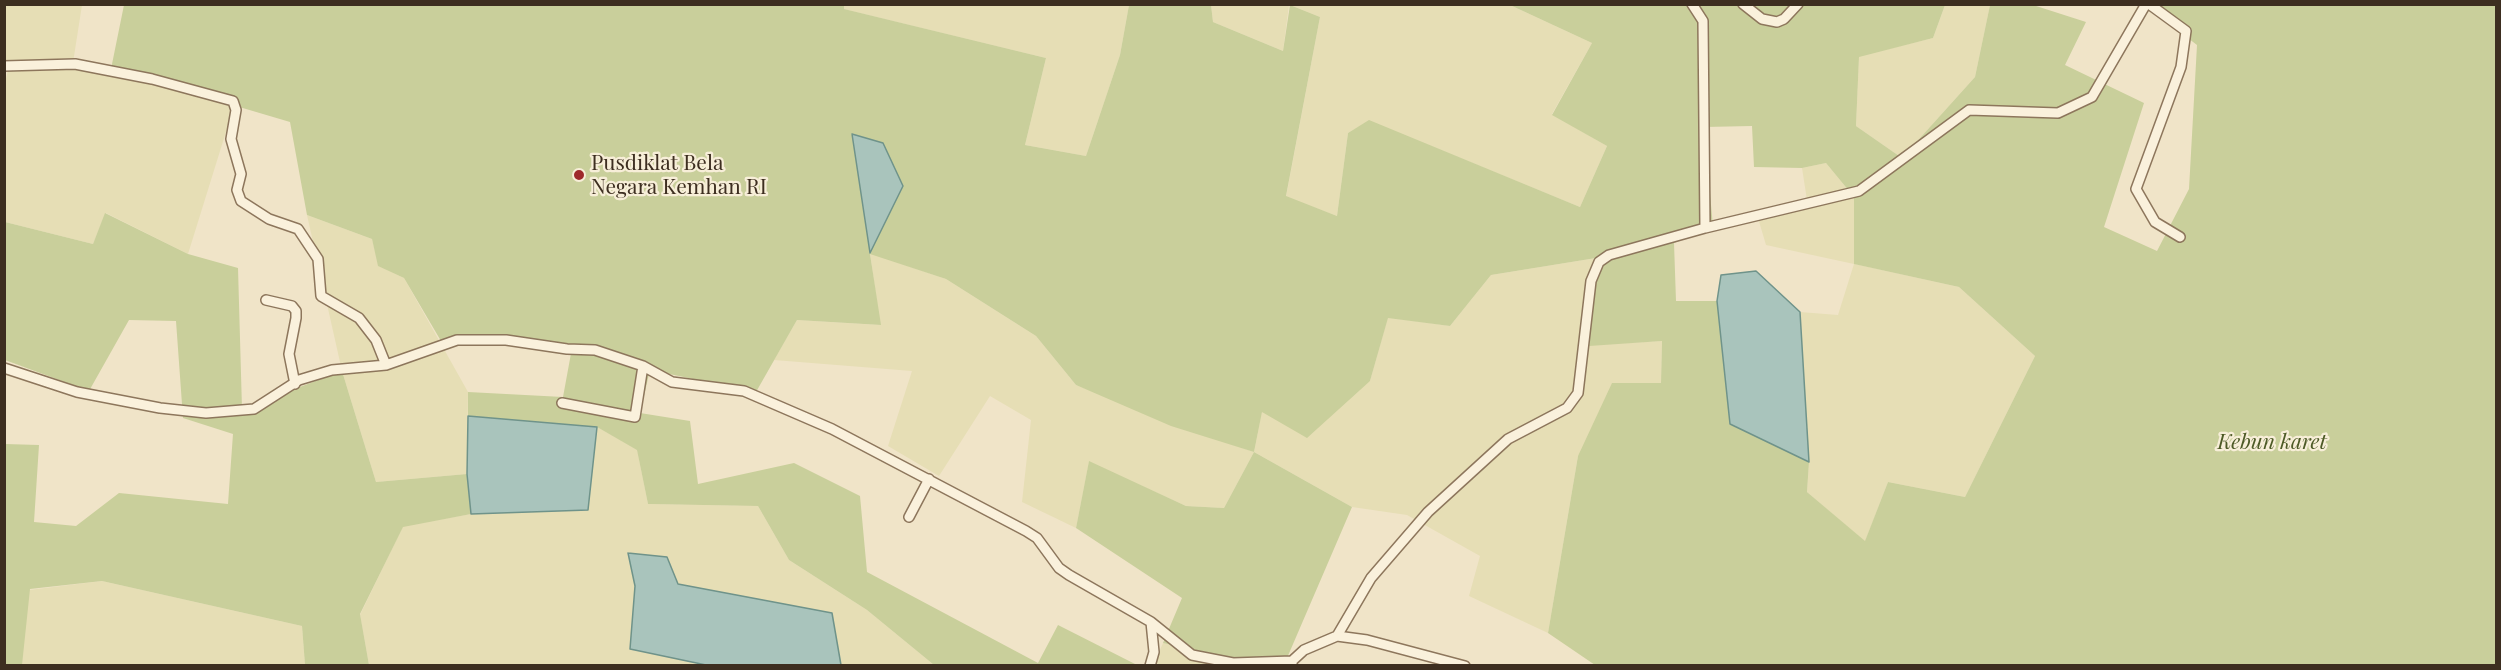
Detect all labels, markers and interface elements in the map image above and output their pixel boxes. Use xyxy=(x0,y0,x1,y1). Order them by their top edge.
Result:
place label: Pusdiklat Bela Negara Kemhan RI xyxy=(591,150,767,200)
marker: Pusdiklat Bela Negara Kemhan RI xyxy=(572,168,586,182)
park label: Kebun karet xyxy=(2217,429,2327,455)

